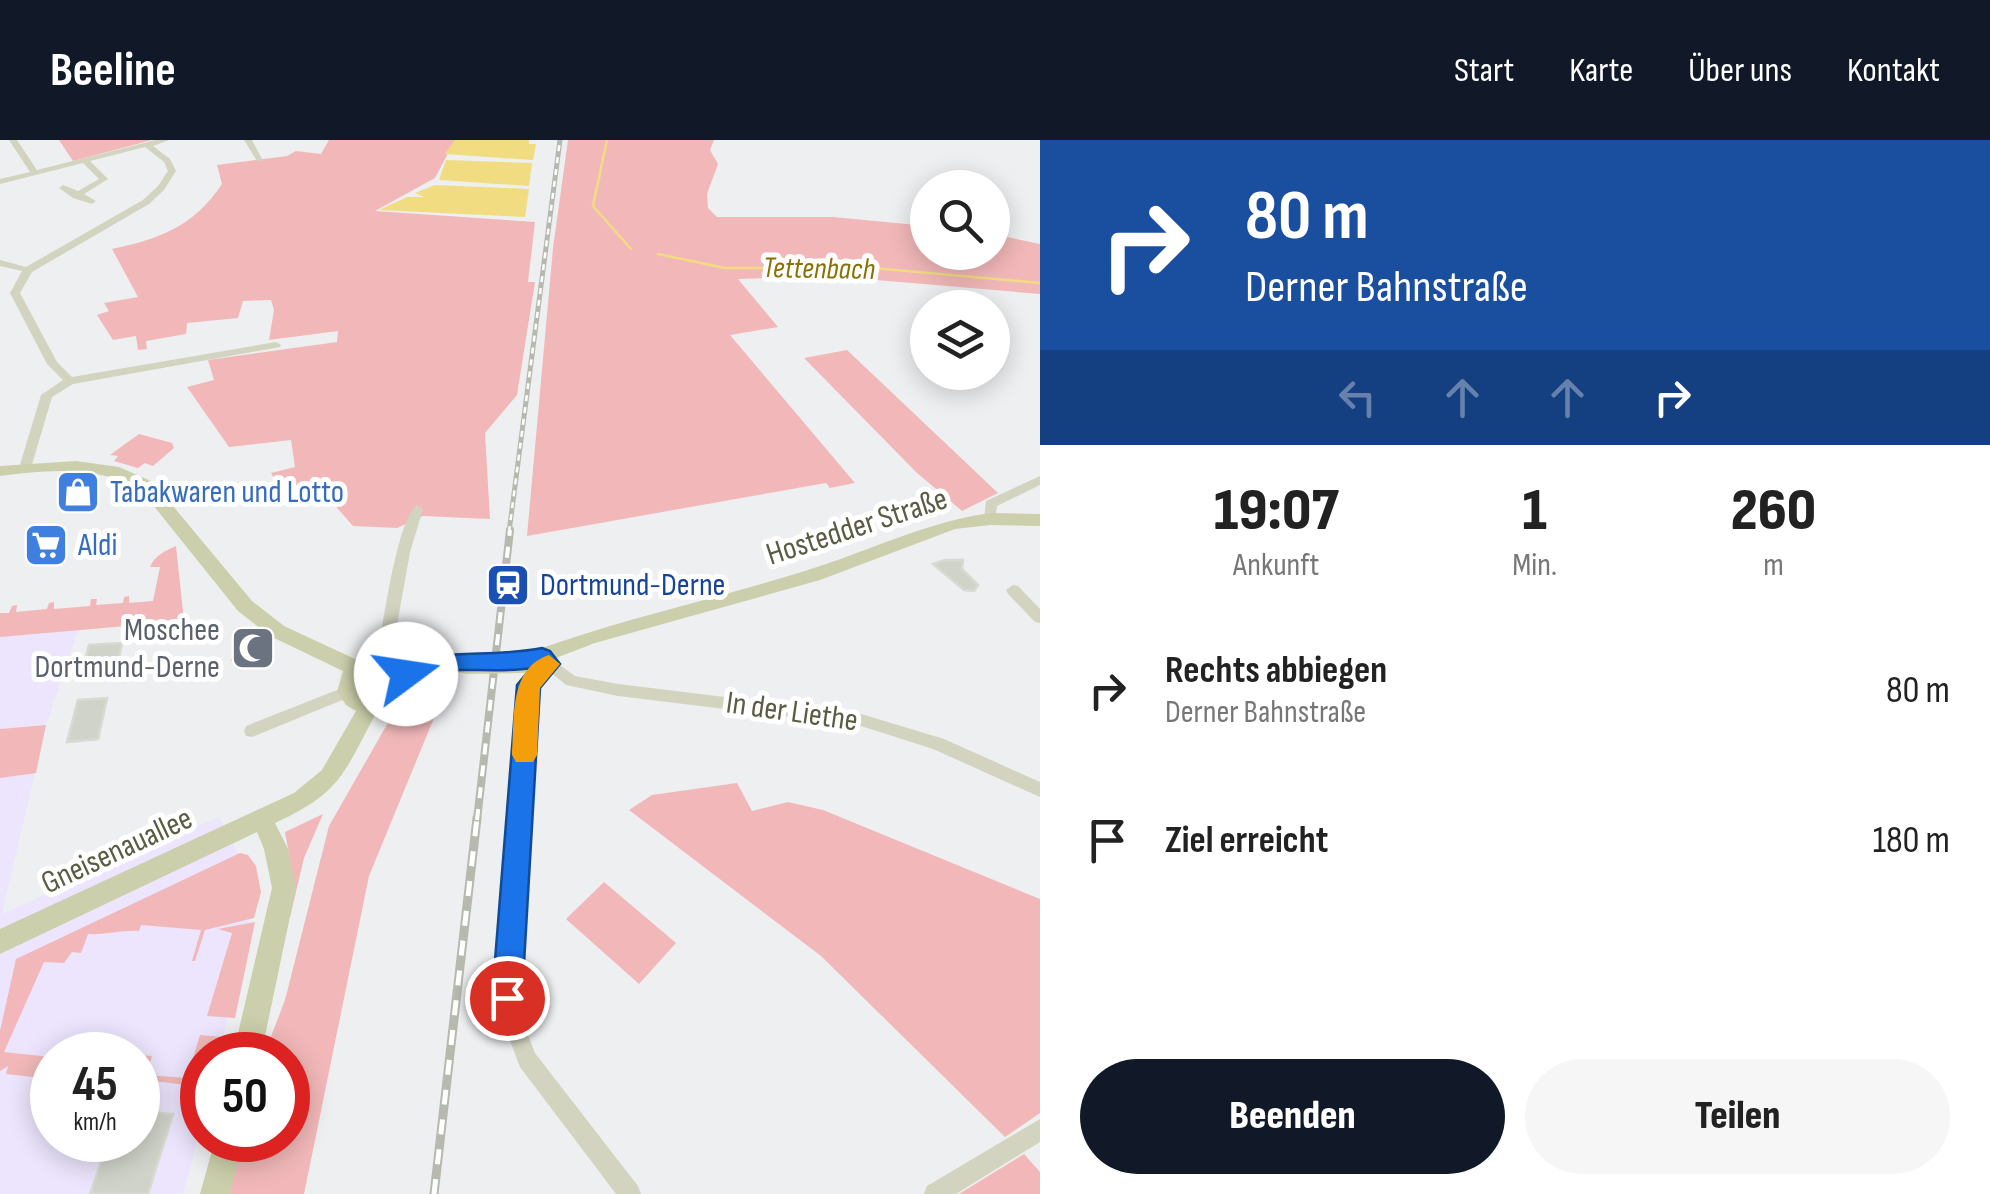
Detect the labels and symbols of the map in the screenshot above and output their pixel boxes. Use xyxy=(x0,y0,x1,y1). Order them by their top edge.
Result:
water label: Tettenbach xyxy=(763,250,875,288)
shop icon: Tabakwaren und Lotto xyxy=(55,469,101,515)
place label: Tabakwaren und Lotto xyxy=(110,473,344,512)
street label: Hostedder Straße xyxy=(762,479,952,575)
supermarket icon: Aldi xyxy=(23,522,69,568)
place label: Aldi xyxy=(77,526,117,565)
station icon: Dortmund-Derne xyxy=(485,562,531,608)
place label: Dortmund-Derne xyxy=(540,566,725,605)
place label: Moschee Dortmund-Derne xyxy=(35,611,220,687)
position arrow xyxy=(354,622,458,726)
mosque icon: Moschee Dortmund-Derne xyxy=(230,625,276,671)
street label: In der Liethe xyxy=(724,683,860,741)
street label: Gneisenauallee xyxy=(35,799,199,903)
pin xyxy=(465,956,550,1041)
speed limit sign: 50 xyxy=(180,1032,310,1162)

